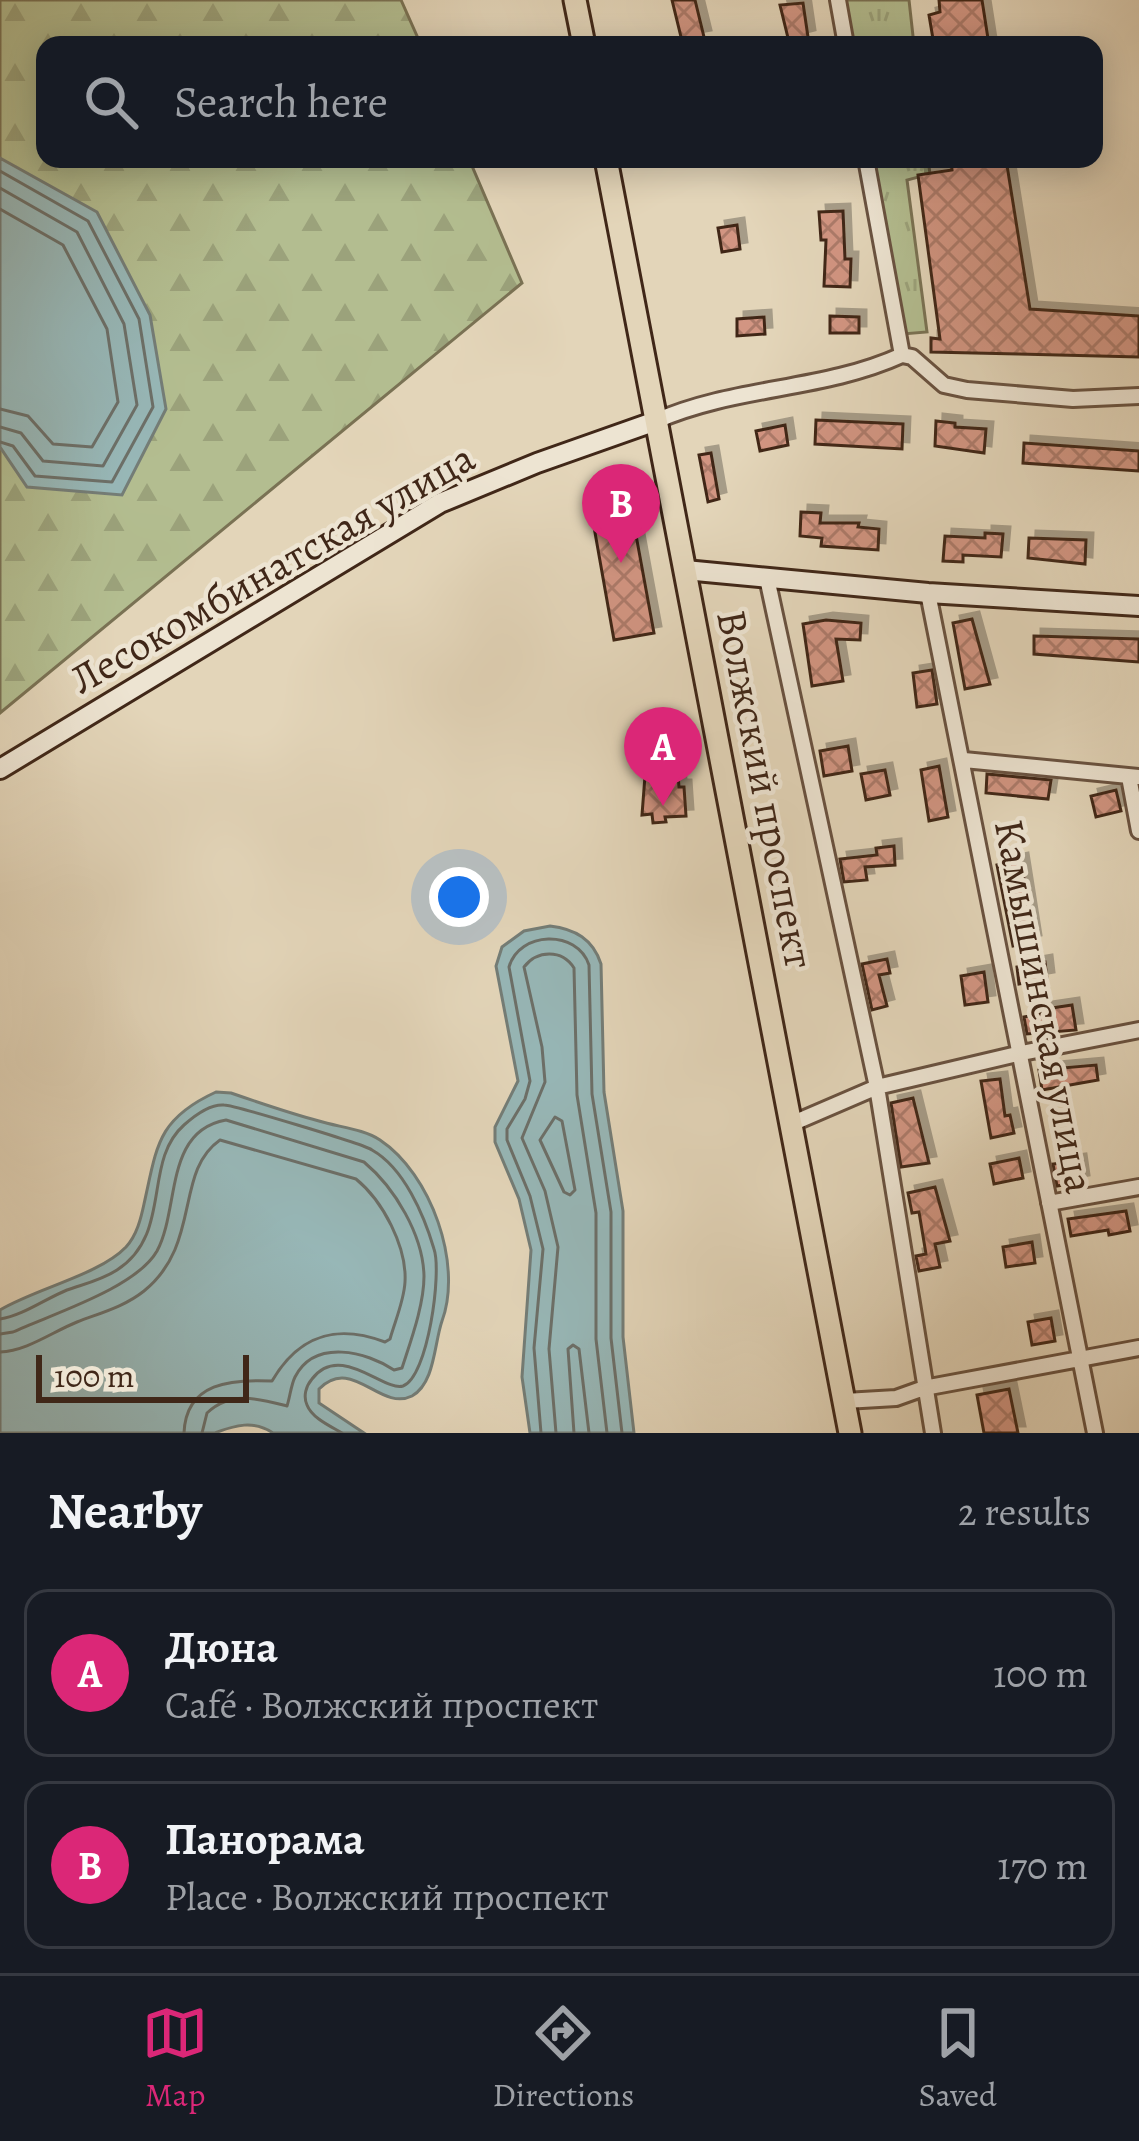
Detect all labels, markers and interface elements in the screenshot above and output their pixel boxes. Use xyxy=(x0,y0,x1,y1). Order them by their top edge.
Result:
search box xyxy=(36,36,1103,168)
icon: search xyxy=(78,69,144,135)
text: Search here xyxy=(174,71,388,133)
street label: Лесокомбинатская улица xyxy=(59,428,485,707)
pin: B xyxy=(582,464,660,563)
street label: Волжский проспект xyxy=(703,605,829,973)
pin: A xyxy=(624,707,702,806)
street label: Камышинская улица xyxy=(981,814,1109,1198)
your location xyxy=(429,867,489,927)
scale bar xyxy=(36,1349,249,1402)
text: 100 m xyxy=(54,1353,134,1398)
text: Nearby xyxy=(48,1476,202,1546)
text: 2 results xyxy=(958,1485,1091,1538)
text: Дюна xyxy=(165,1616,278,1678)
text: A xyxy=(78,1647,102,1700)
text: 100 m xyxy=(993,1647,1088,1700)
text: Café · Волжский проспект xyxy=(165,1678,598,1731)
text: Панорама xyxy=(165,1808,365,1870)
text: B xyxy=(78,1839,102,1892)
text: 170 m xyxy=(997,1839,1088,1892)
text: Place · Волжский проспект xyxy=(165,1870,609,1923)
tab: Map xyxy=(142,2000,208,2117)
tab: Directions xyxy=(493,2000,634,2117)
tab: Saved xyxy=(919,2000,997,2117)

